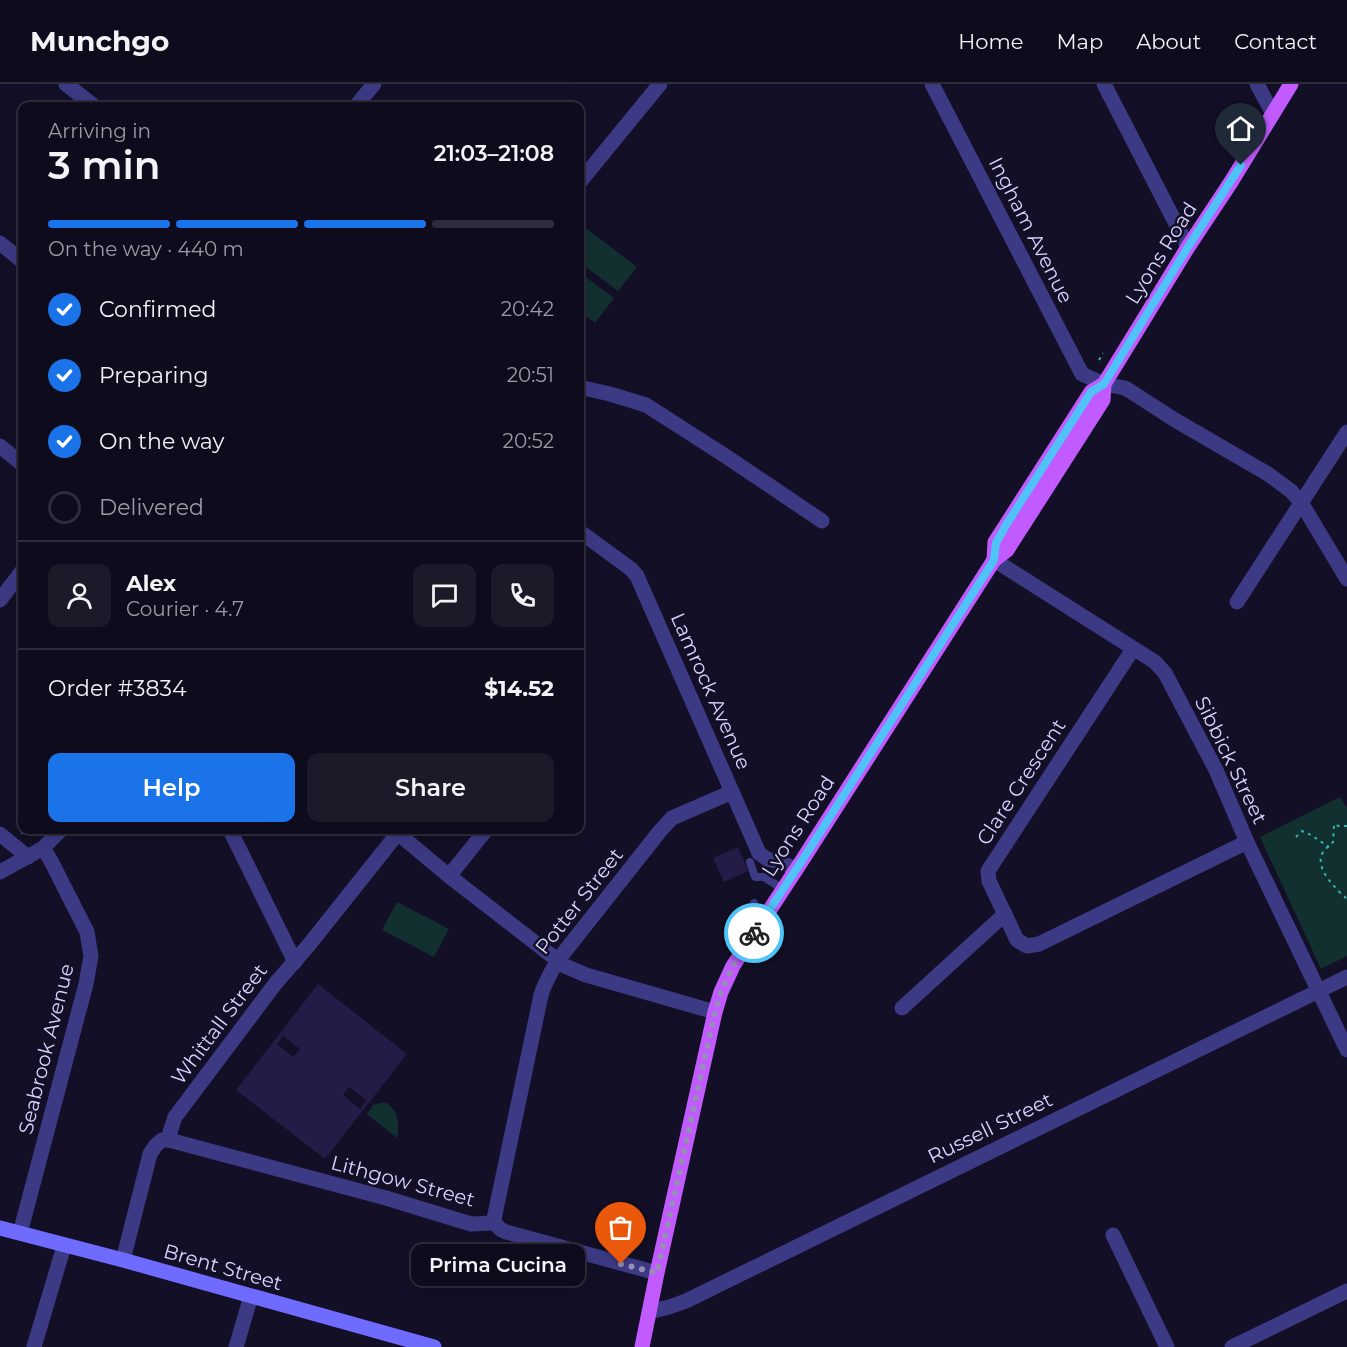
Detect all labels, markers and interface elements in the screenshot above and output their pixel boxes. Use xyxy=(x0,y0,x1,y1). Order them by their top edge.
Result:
text: Munchgo xyxy=(30,24,169,58)
text: Home xyxy=(958,29,1023,54)
text: Map xyxy=(1056,29,1103,54)
text: About xyxy=(1136,29,1201,54)
text: Contact xyxy=(1234,29,1317,54)
pin xyxy=(1215,103,1266,165)
icon: home xyxy=(1224,112,1257,145)
text: Arriving in xyxy=(48,119,151,143)
text: 21:03–21:08 xyxy=(434,140,554,167)
text: 3 min xyxy=(48,141,161,189)
street label: Ingham Avenue xyxy=(984,153,1078,307)
street label: Lyons Road xyxy=(1120,198,1202,308)
text: On the way · 440 m xyxy=(48,237,244,261)
icon: check xyxy=(48,293,81,326)
text: Confirmed xyxy=(99,296,216,323)
text: 20:42 xyxy=(501,297,554,321)
icon: check xyxy=(48,359,81,392)
text: Preparing xyxy=(99,362,208,389)
text: 20:51 xyxy=(507,363,554,387)
icon: check xyxy=(48,425,81,458)
text: On the way xyxy=(99,428,224,455)
text: 20:52 xyxy=(503,429,554,453)
text: Delivered xyxy=(99,494,204,521)
button: person xyxy=(48,564,111,627)
button: chat xyxy=(413,564,476,627)
button: phone xyxy=(491,564,554,627)
text: Alex xyxy=(126,570,176,597)
text: Courier · 4.7 xyxy=(126,597,244,621)
street label: Lamrock Avenue xyxy=(666,609,756,773)
text: Order #3834 xyxy=(48,675,187,702)
text: $14.52 xyxy=(484,675,554,702)
street label: Sibbick Street xyxy=(1190,692,1272,828)
street label: Clare Crescent xyxy=(971,715,1071,849)
button: Help xyxy=(48,753,295,822)
button: Share xyxy=(307,753,554,822)
street label: Lyons Road xyxy=(756,771,840,881)
street label: Potter Street xyxy=(530,843,628,959)
courier xyxy=(724,903,784,963)
icon: bike xyxy=(738,917,771,950)
street label: Whittall Street xyxy=(166,959,272,1089)
street label: Seabrook Avenue xyxy=(13,961,79,1137)
street label: Russell Street xyxy=(924,1087,1056,1169)
street label: Lithgow Street xyxy=(328,1150,478,1212)
pin xyxy=(595,1202,646,1264)
icon: bag xyxy=(604,1211,637,1244)
street label: Brent Street xyxy=(161,1239,285,1295)
callout: Prima Cucina xyxy=(411,1243,585,1285)
text: Prima Cucina xyxy=(429,1253,567,1277)

